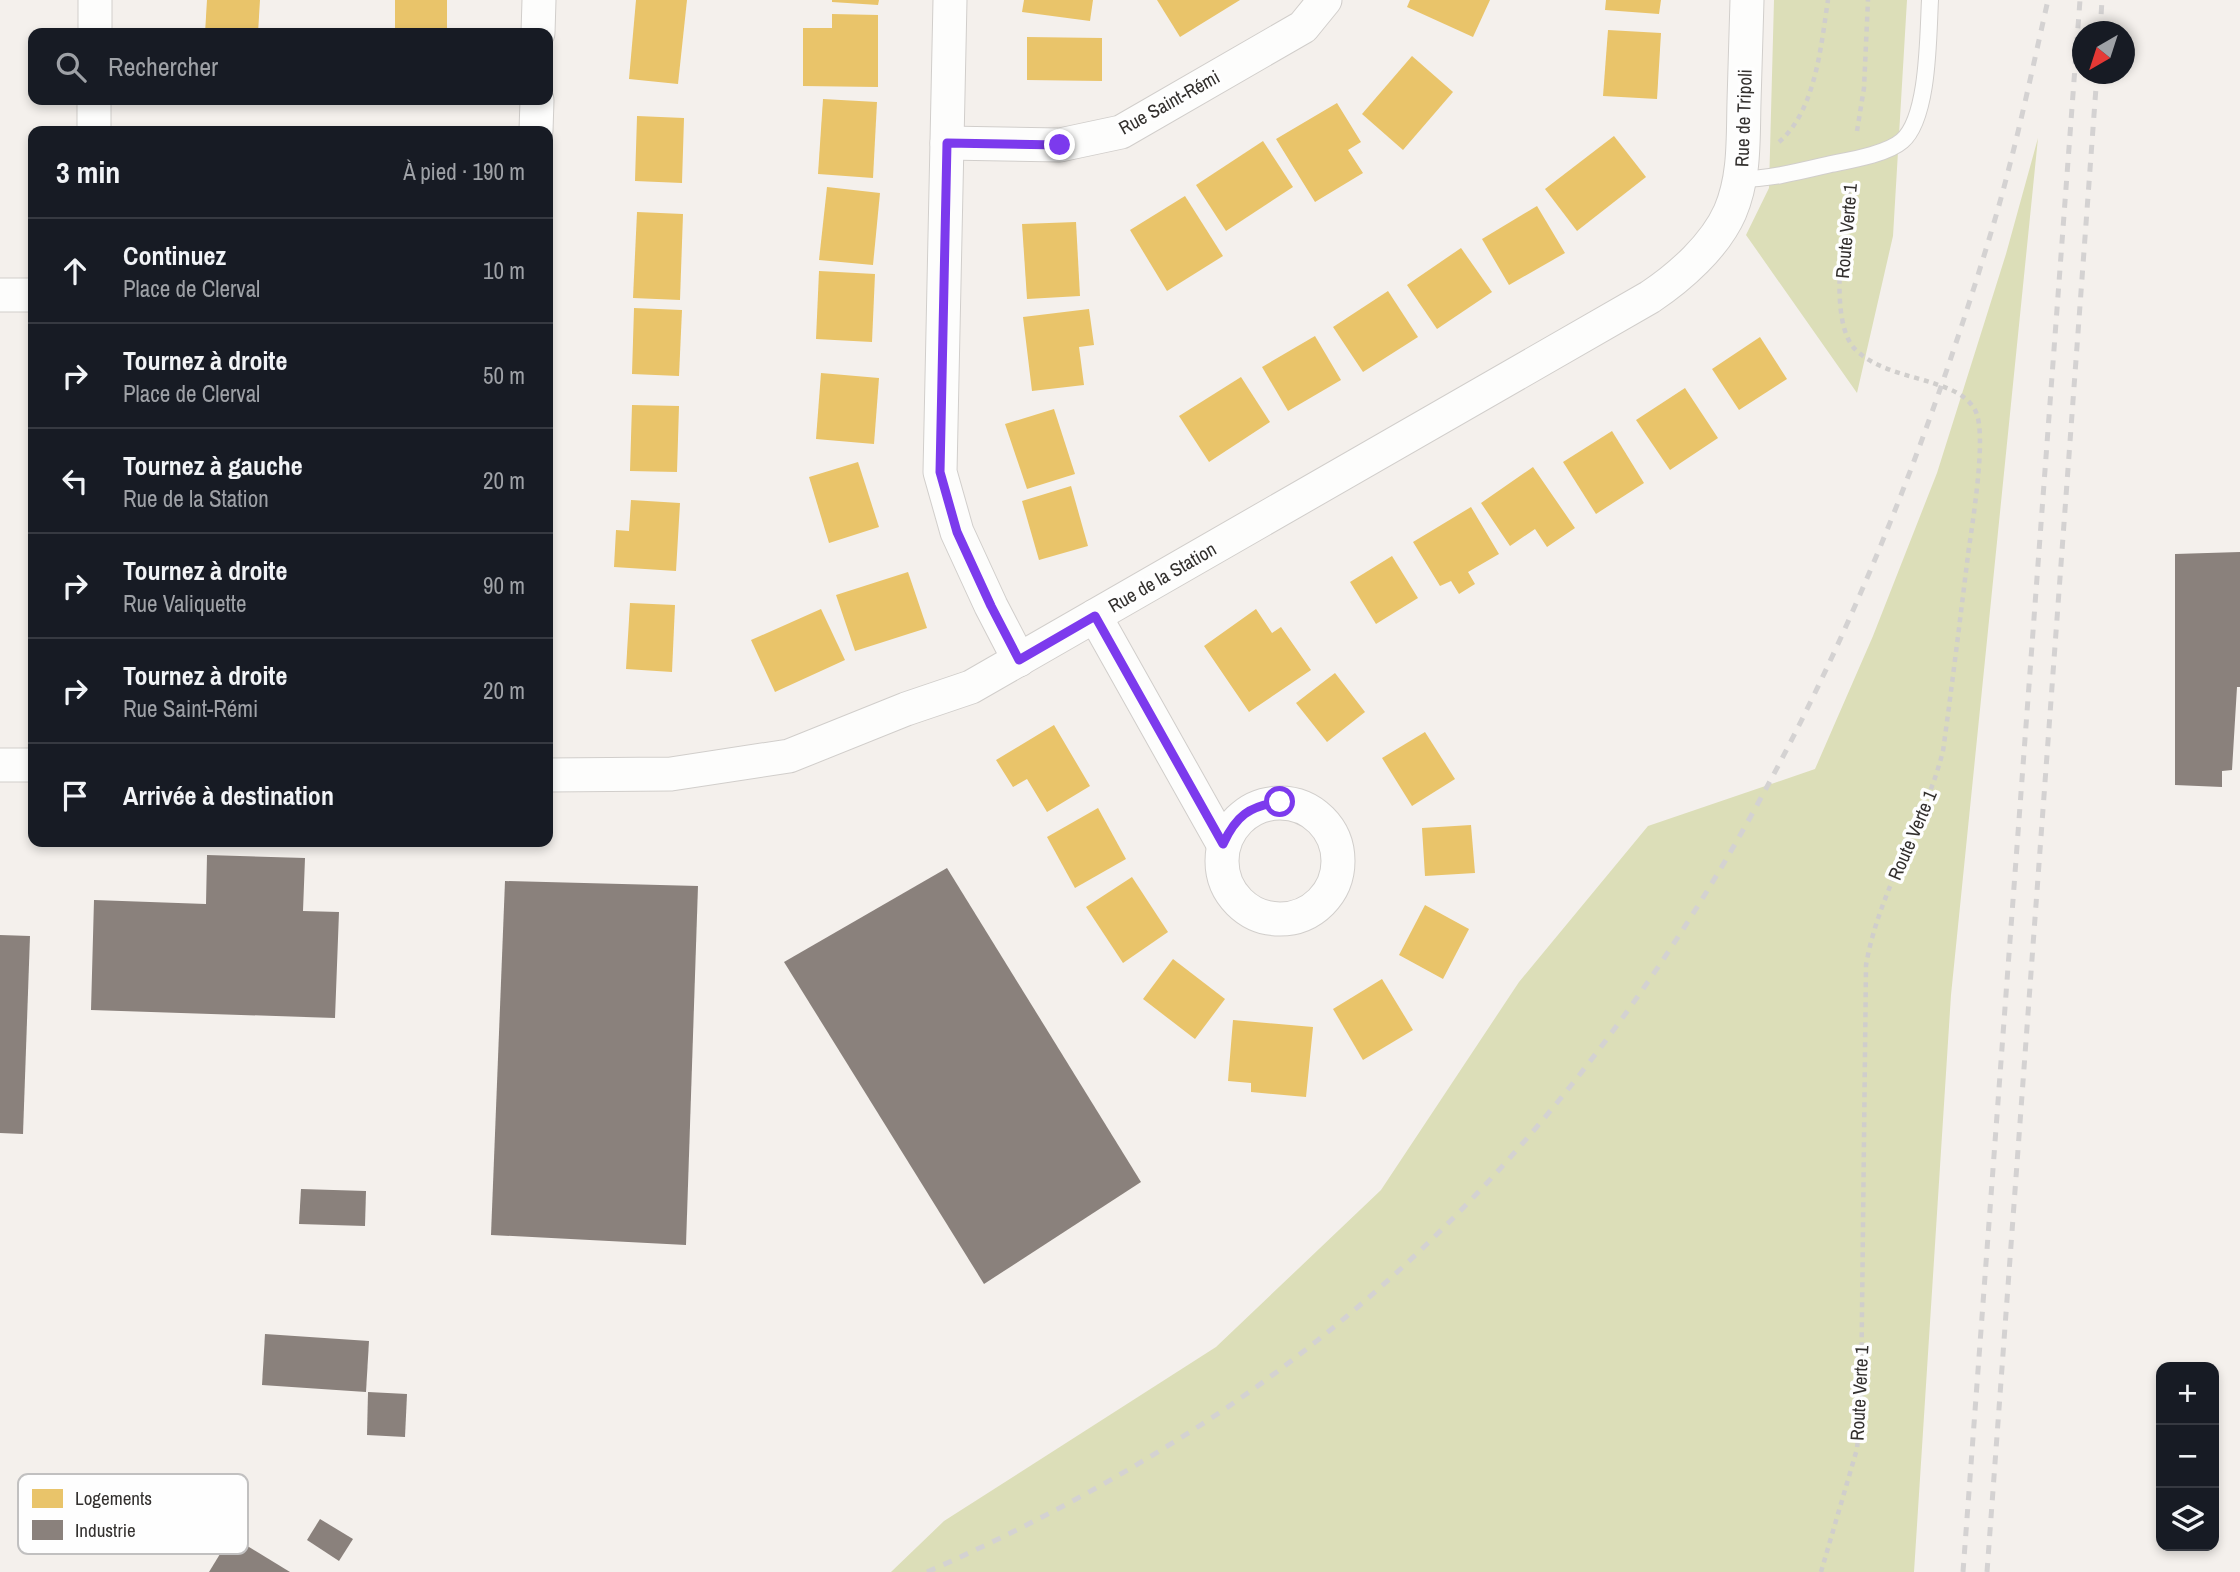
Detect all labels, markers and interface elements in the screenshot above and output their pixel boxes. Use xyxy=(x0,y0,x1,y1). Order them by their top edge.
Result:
north arrow xyxy=(2072,21,2135,84)
search box xyxy=(28,28,553,105)
icon: search xyxy=(52,48,90,86)
text: Rechercher xyxy=(108,49,218,84)
street label: Rue Saint-Rémi xyxy=(1114,64,1224,140)
street label: Rue de Tripoli xyxy=(1728,69,1758,167)
route end xyxy=(1044,129,1075,160)
text: 3 min xyxy=(56,152,120,192)
text: À pied · 190 m xyxy=(403,156,525,187)
street label: Route Verte 1 xyxy=(1829,182,1863,280)
text: Continuez xyxy=(123,238,226,273)
icon: ahead xyxy=(56,252,94,290)
text: 10 m xyxy=(483,255,525,286)
text: Place de Clerval xyxy=(123,273,260,304)
text: Tournez à droite xyxy=(123,343,287,378)
icon: right xyxy=(56,357,94,395)
text: 50 m xyxy=(483,360,525,391)
text: Place de Clerval xyxy=(123,378,260,409)
text: Tournez à gauche xyxy=(123,448,303,483)
icon: left xyxy=(56,462,94,500)
text: 20 m xyxy=(483,465,525,496)
text: Rue de la Station xyxy=(123,483,269,514)
street label: Rue de la Station xyxy=(1103,536,1221,618)
text: Tournez à droite xyxy=(123,553,287,588)
icon: right xyxy=(56,567,94,605)
text: 90 m xyxy=(483,570,525,601)
text: Rue Valiquette xyxy=(123,588,246,619)
text: Tournez à droite xyxy=(123,658,287,693)
icon: right xyxy=(56,672,94,710)
text: 20 m xyxy=(483,675,525,706)
text: Rue Saint-Rémi xyxy=(123,693,258,724)
icon: arrive xyxy=(56,777,94,815)
text: Arrivée à destination xyxy=(123,778,334,813)
route start xyxy=(1264,786,1295,817)
street label: Route Verte 1 xyxy=(1881,786,1943,884)
street label: Route Verte 1 xyxy=(1844,1344,1874,1441)
map controls xyxy=(2156,1362,2219,1551)
button: + xyxy=(2156,1362,2219,1425)
button: − xyxy=(2156,1425,2219,1488)
legend xyxy=(18,1474,248,1554)
text: Logements xyxy=(75,1485,152,1511)
button: layers xyxy=(2156,1488,2219,1551)
text: Industrie xyxy=(75,1517,136,1543)

